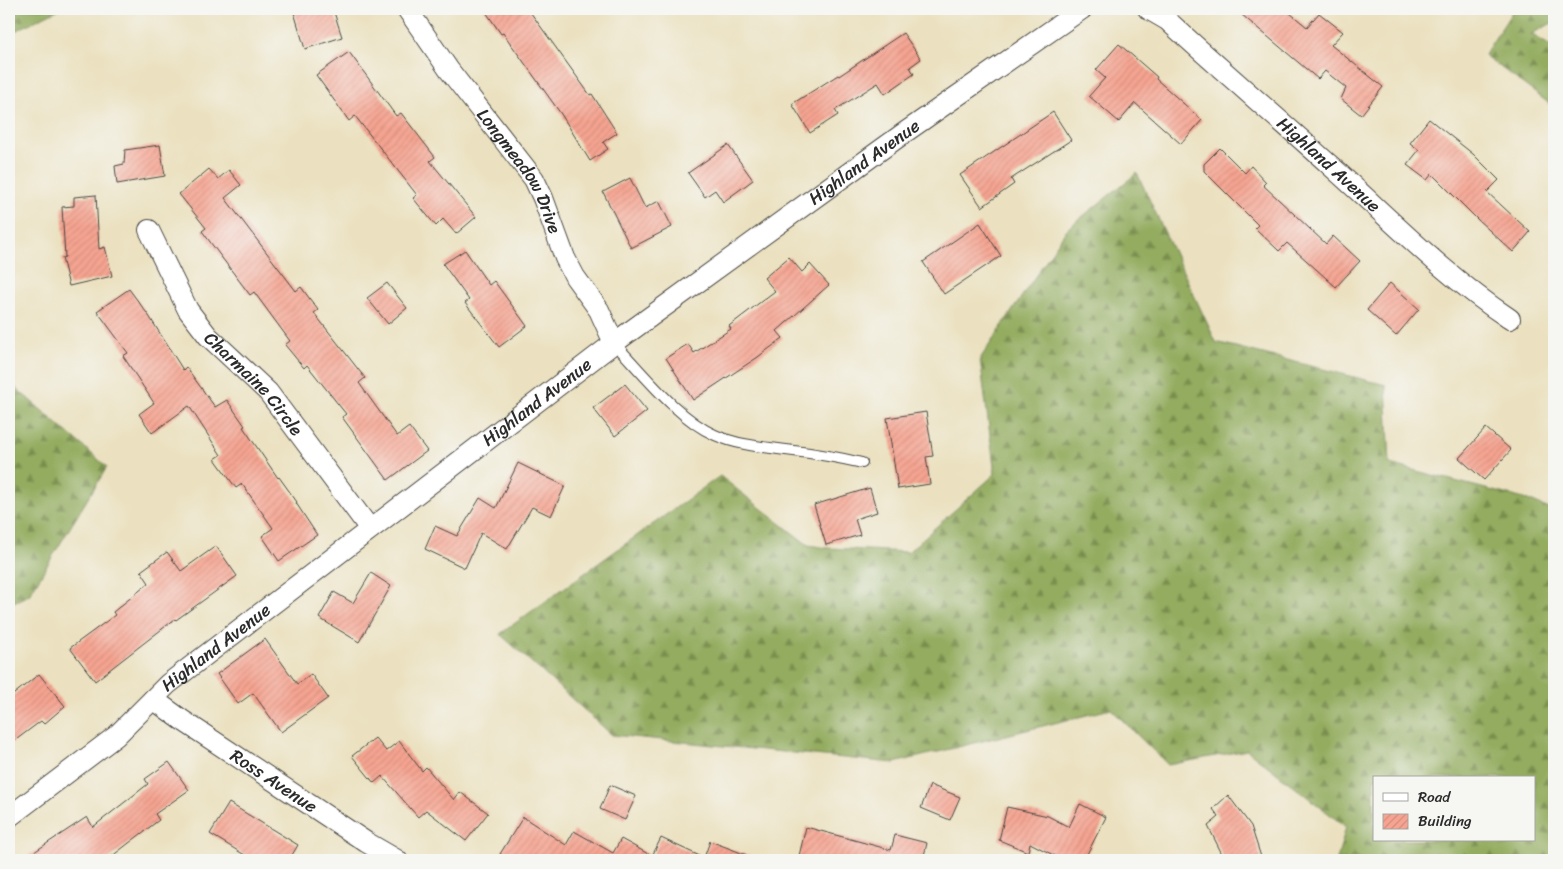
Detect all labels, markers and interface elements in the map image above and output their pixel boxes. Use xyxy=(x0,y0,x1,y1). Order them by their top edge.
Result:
street label: Longmeadow Drive xyxy=(468,101,571,238)
street label: Highland Avenue xyxy=(1269,108,1389,221)
street label: Highland Avenue xyxy=(801,110,927,213)
street label: Charmaine Circle xyxy=(196,323,312,443)
street label: Highland Avenue xyxy=(475,349,599,455)
street label: Highland Avenue xyxy=(154,595,278,700)
street label: Ross Avenue xyxy=(224,740,324,822)
legend xyxy=(1373,776,1536,842)
text: Road xyxy=(1418,784,1451,810)
text: Building xyxy=(1418,808,1472,834)

